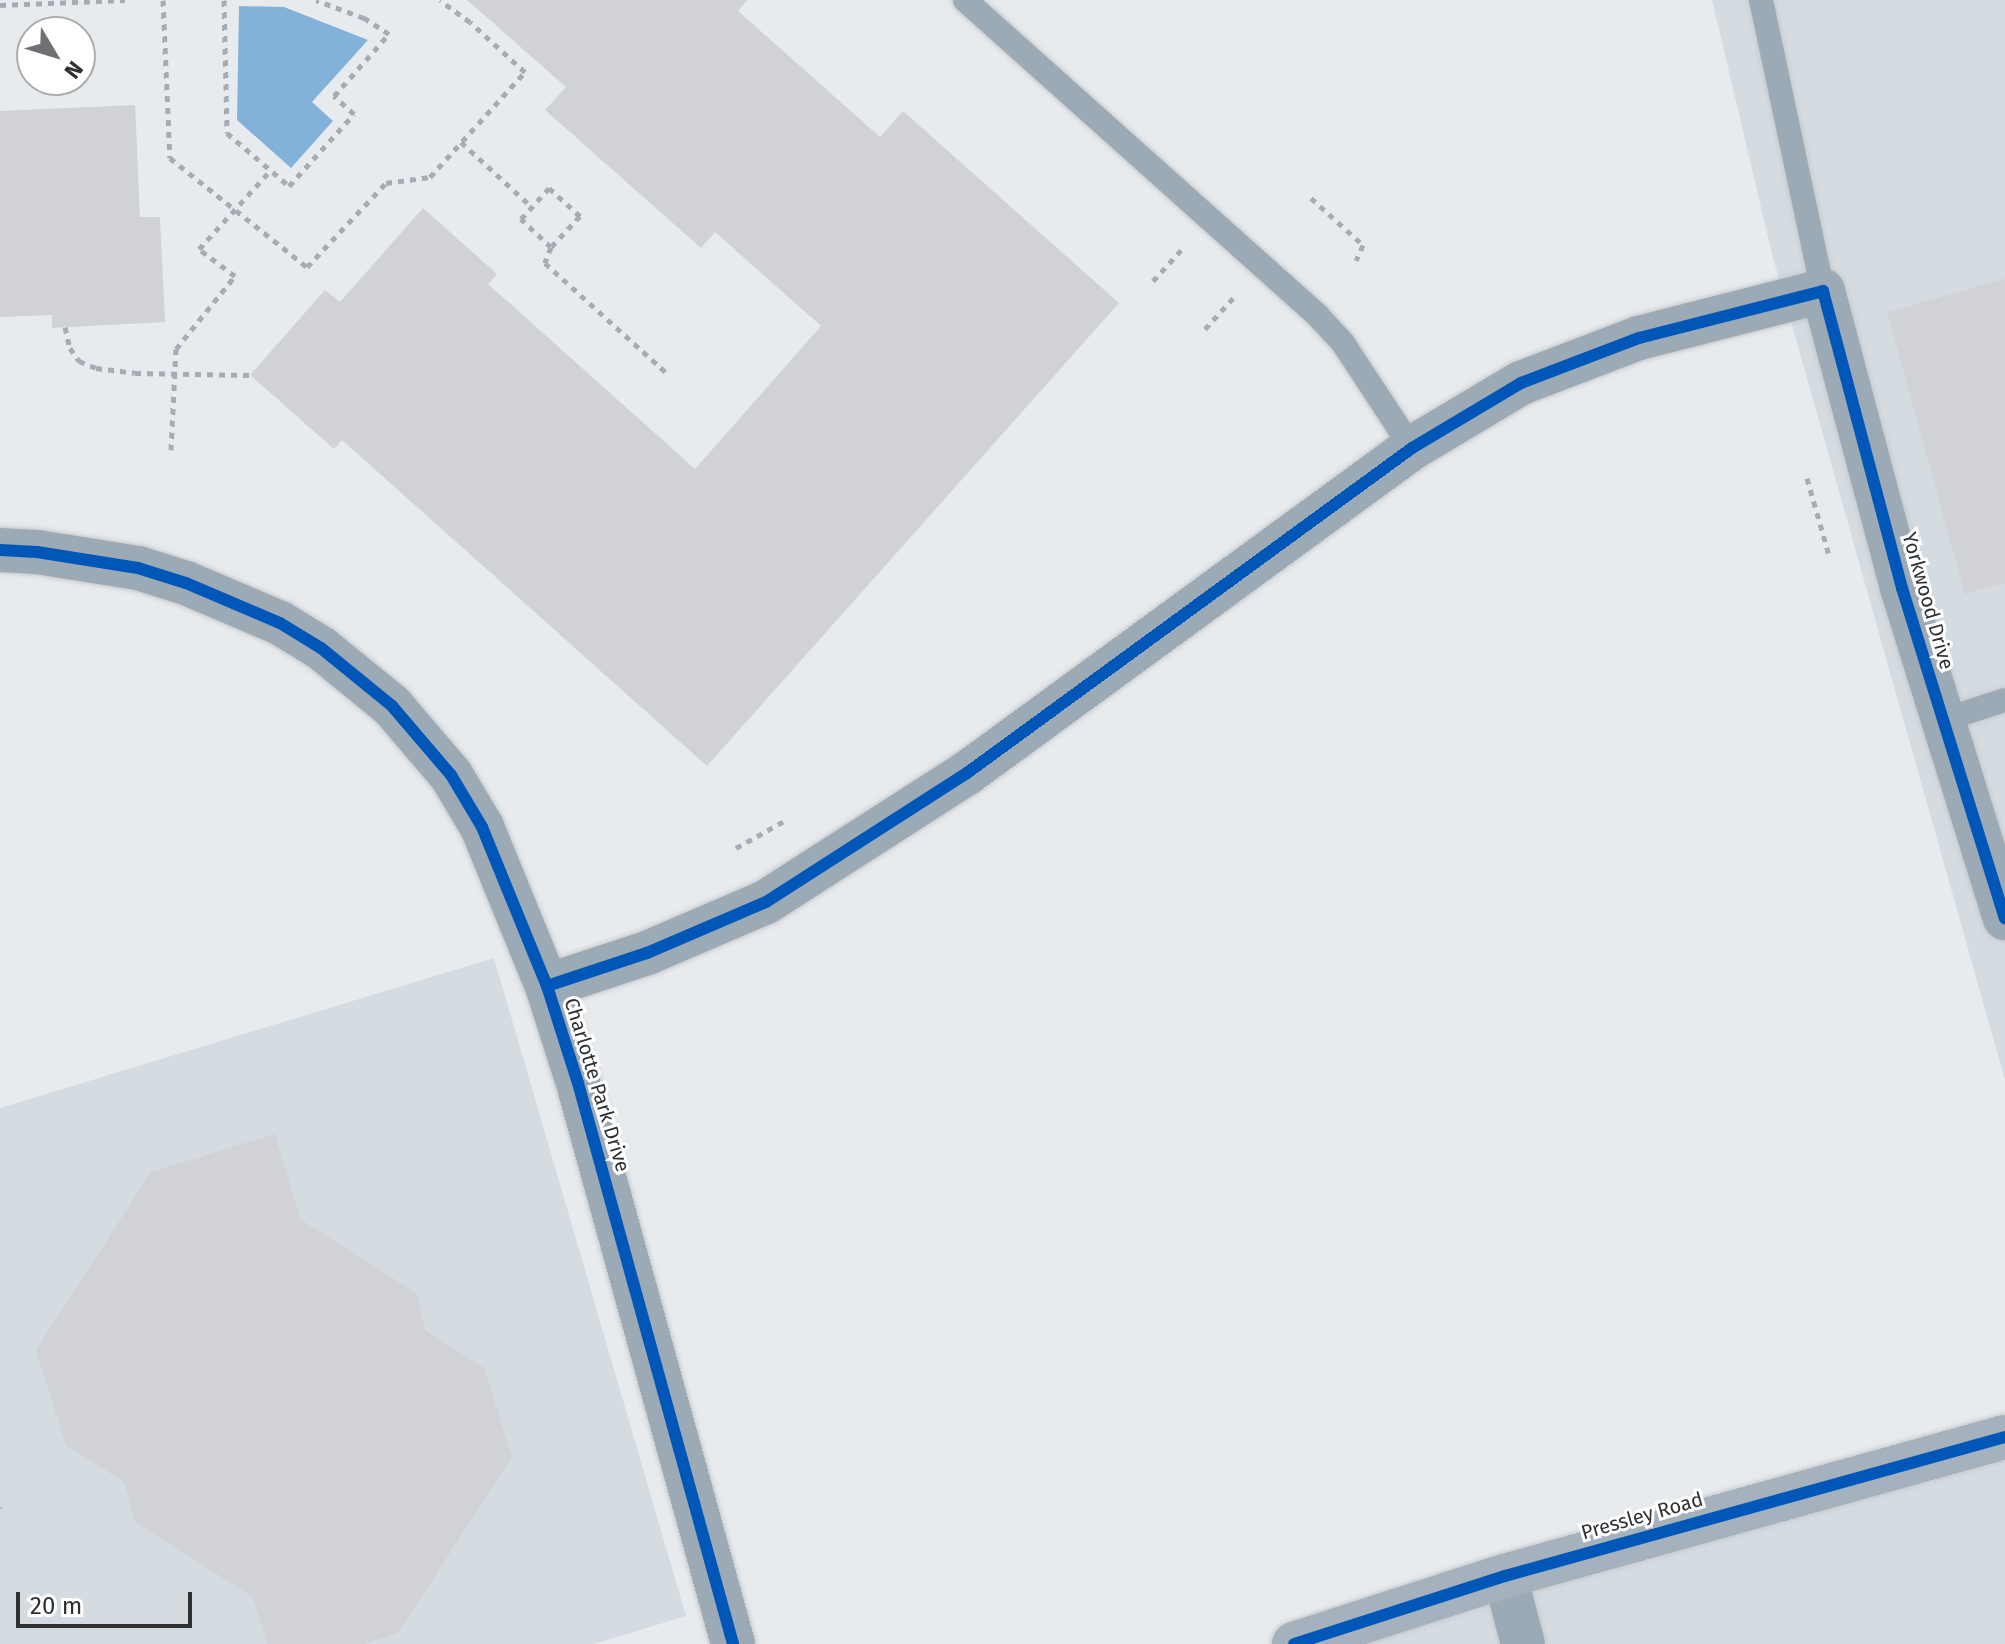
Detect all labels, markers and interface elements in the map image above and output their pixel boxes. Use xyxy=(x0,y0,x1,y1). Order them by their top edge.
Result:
north arrow xyxy=(16,16,96,96)
text: N xyxy=(59,56,89,84)
street label: Yorkwood Drive xyxy=(1897,530,1959,672)
street label: Charlotte Park Drive xyxy=(559,995,635,1175)
street label: Pressley Road xyxy=(1578,1487,1706,1545)
scale bar xyxy=(20,1576,196,1626)
text: 20 m xyxy=(30,1592,82,1620)

